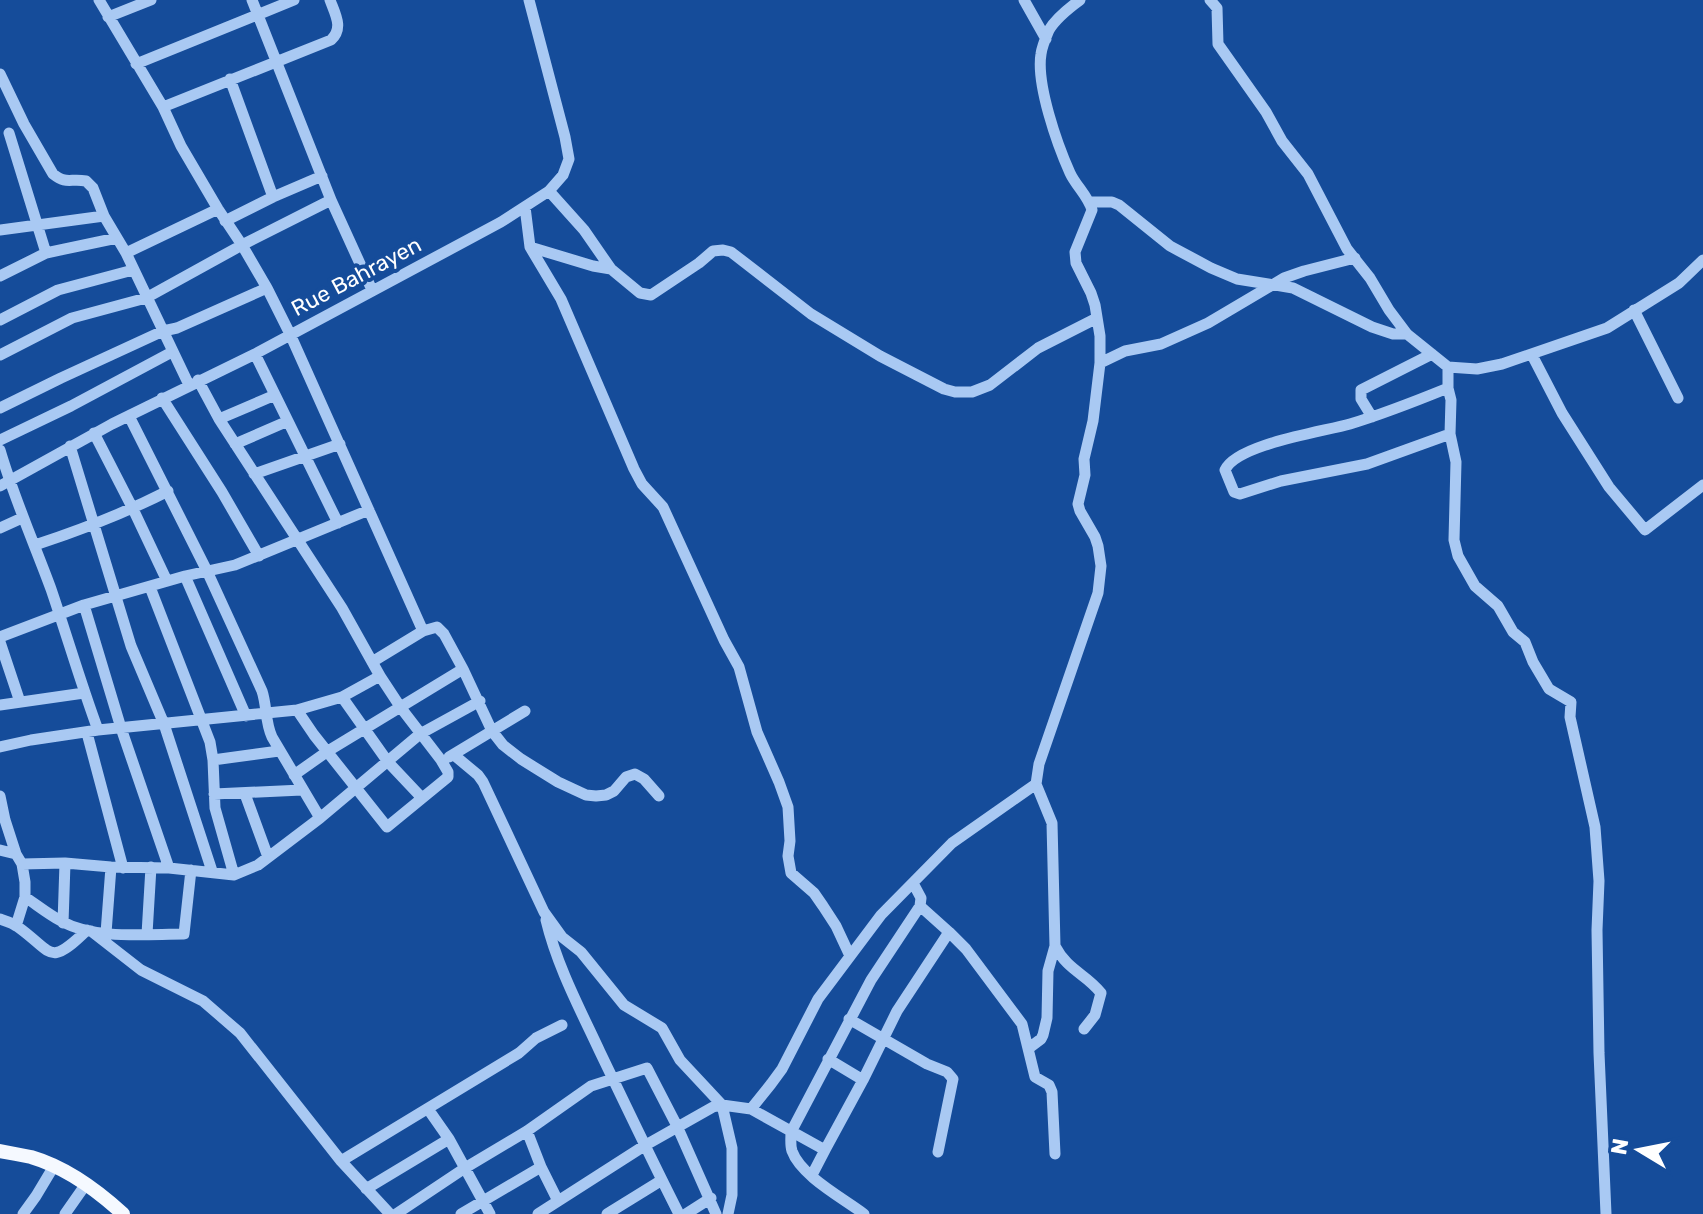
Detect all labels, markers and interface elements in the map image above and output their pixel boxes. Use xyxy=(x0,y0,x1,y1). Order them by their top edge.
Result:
street label: Rue Bahrayen xyxy=(287,231,426,322)
north arrow xyxy=(1599,1110,1679,1190)
text: N xyxy=(1605,1136,1634,1157)

